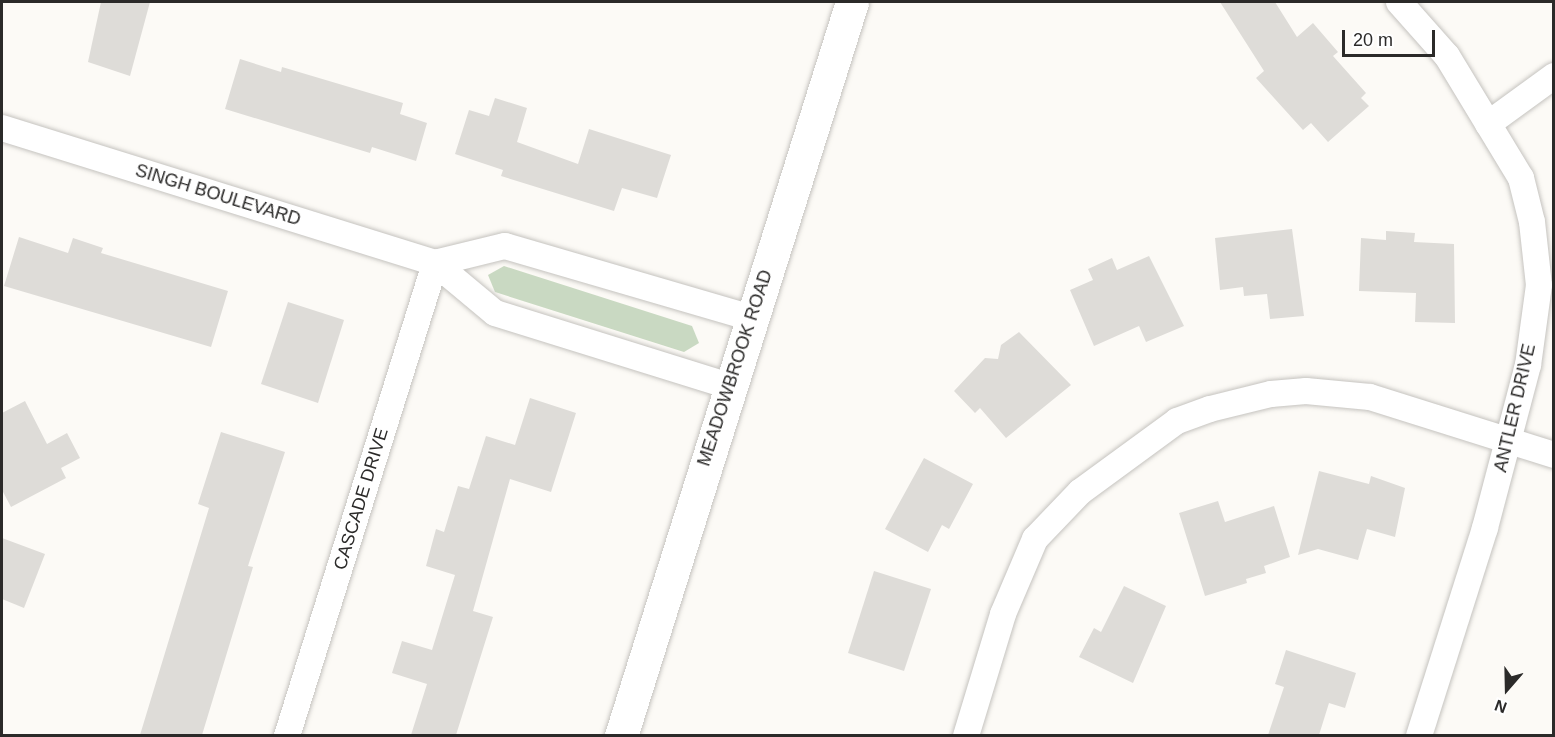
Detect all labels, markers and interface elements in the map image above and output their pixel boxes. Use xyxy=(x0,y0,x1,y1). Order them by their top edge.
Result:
scale bar xyxy=(1345,18,1438,56)
text: 20 m xyxy=(1353,30,1393,50)
street label: SINGH BOULEVARD xyxy=(133,160,303,230)
street label: MEADOWBROOK ROAD xyxy=(693,267,777,469)
street label: ANTLER DRIVE xyxy=(1490,342,1540,474)
street label: CASCADE DRIVE xyxy=(329,426,393,572)
north arrow xyxy=(1477,659,1537,719)
text: N xyxy=(1492,696,1509,716)

